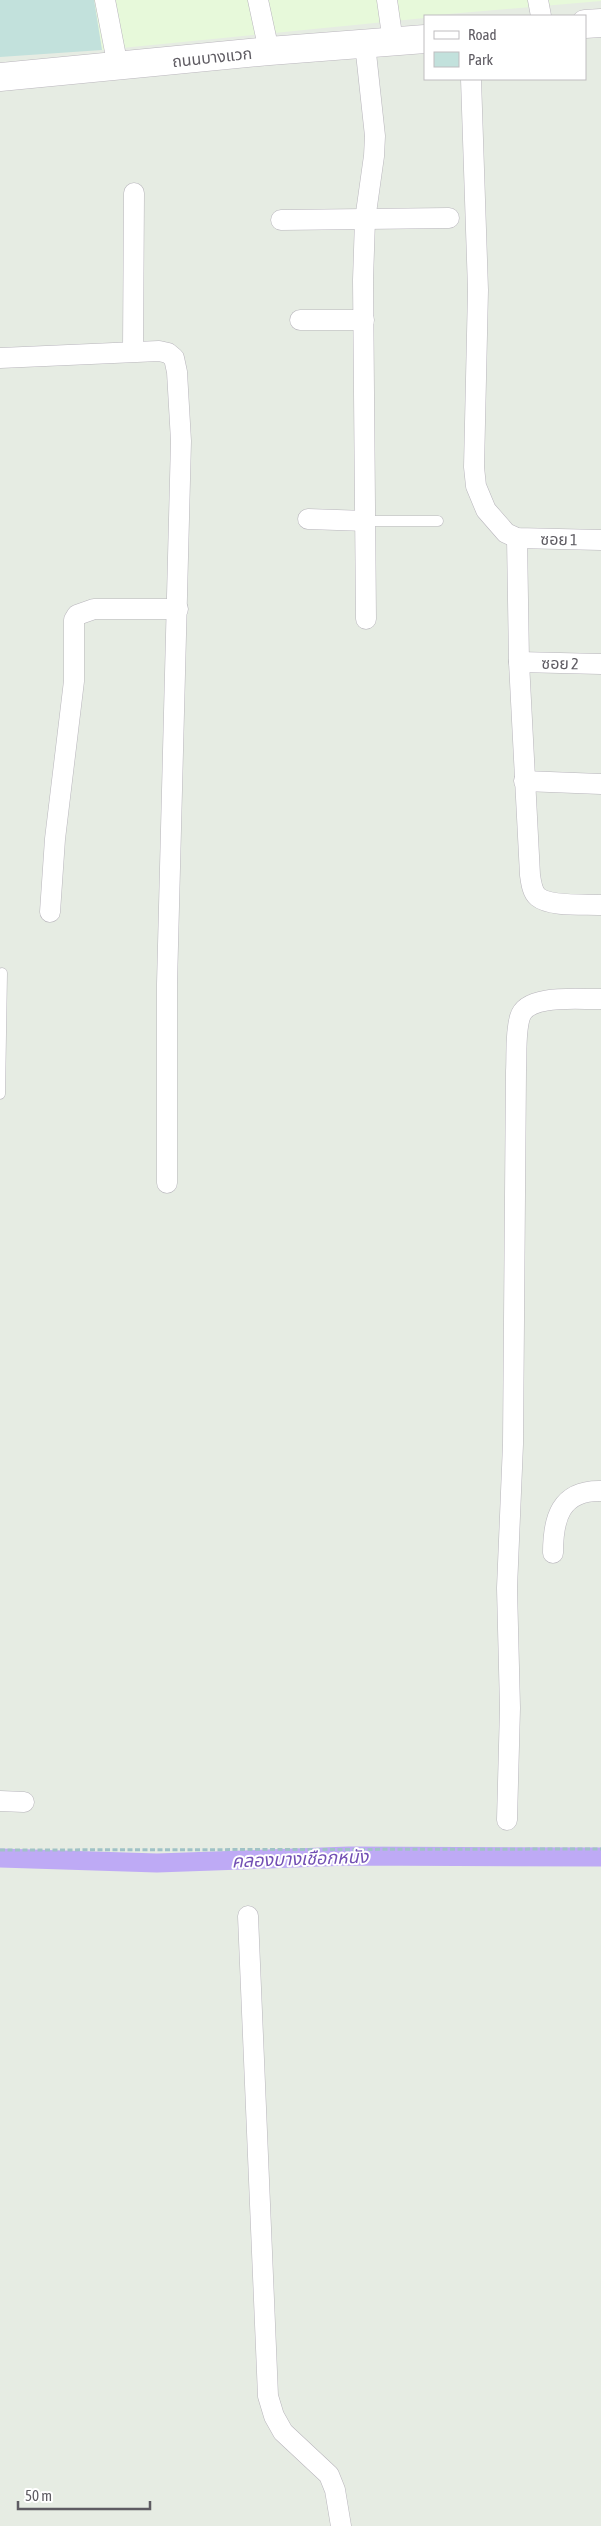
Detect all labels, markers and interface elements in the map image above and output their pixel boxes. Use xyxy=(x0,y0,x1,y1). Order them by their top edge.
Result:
legend xyxy=(424,15,586,80)
text: Road xyxy=(468,26,497,43)
street label: ถนนบางแวก xyxy=(171,44,253,70)
text: Park xyxy=(468,51,493,68)
street label: ซอย 1 xyxy=(540,530,578,548)
street label: ซอย 2 xyxy=(541,654,579,672)
water label: คลองบางเชือกหนัง xyxy=(231,1846,370,1871)
scale bar xyxy=(18,2478,150,2510)
text: 50 m xyxy=(25,2487,52,2504)

